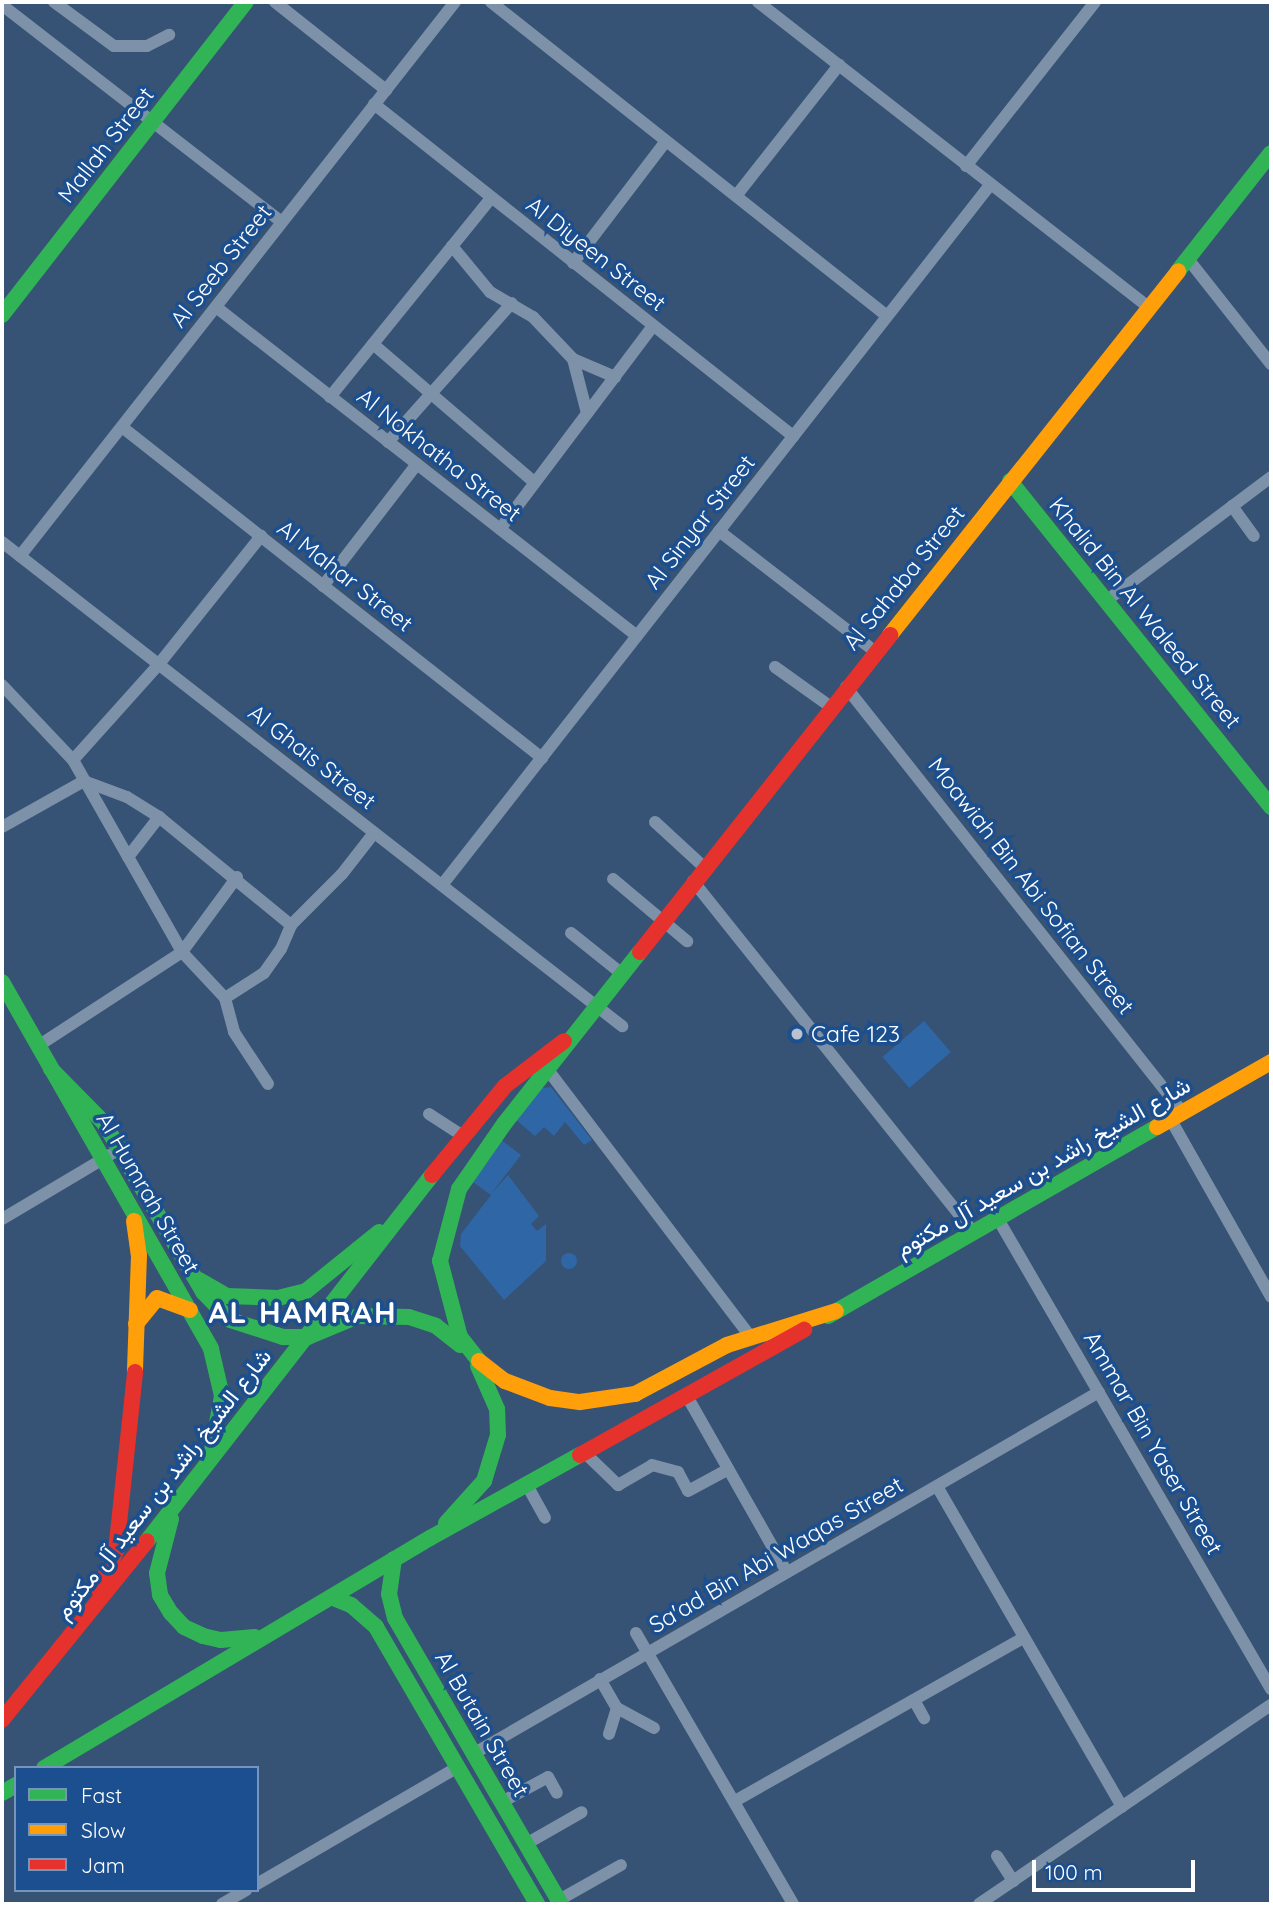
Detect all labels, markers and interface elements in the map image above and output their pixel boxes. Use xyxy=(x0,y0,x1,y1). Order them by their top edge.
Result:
street label: Mallah Street xyxy=(52,81,160,209)
street label: Al Diyeen Street xyxy=(521,191,671,317)
street label: Al Seeb Street xyxy=(164,199,278,333)
street label: Al Nokhatha Street xyxy=(352,382,526,528)
street label: Al Sinyar Street xyxy=(639,449,761,595)
street label: Khalid Bin Al Waleed Street xyxy=(1043,492,1247,734)
street label: Al Sahaba Street xyxy=(837,500,971,656)
street label: Al Mahar Street xyxy=(272,515,418,637)
street label: Al Ghais Street xyxy=(243,699,381,815)
street label: Moawiah Bin Abi Sofian Street xyxy=(922,752,1140,1020)
place label: Cafe 123 xyxy=(811,1020,900,1048)
marker: Cafe 123 xyxy=(789,1026,805,1042)
street label: شارع الشيخ راشد بن سعيد آل مكتوم xyxy=(891,1071,1195,1263)
street label: Al Humrah Street xyxy=(91,1107,205,1279)
district label: AL HAMRAH xyxy=(210,1294,396,1330)
street label: Ammar Bin Yaser Street xyxy=(1078,1326,1228,1560)
street label: شارع الشيخ راشد بن سعيد آل مكتوم xyxy=(49,1343,277,1625)
street label: Sa'ad Bin Abi Waqas Street xyxy=(644,1471,908,1639)
street label: Al Butain Street xyxy=(429,1646,535,1802)
legend xyxy=(14,1766,259,1892)
text: Fast xyxy=(81,1782,122,1808)
text: Slow xyxy=(81,1817,126,1843)
scale bar xyxy=(1035,1846,1198,1890)
text: Jam xyxy=(81,1852,125,1878)
text: 100 m xyxy=(1045,1859,1103,1885)

